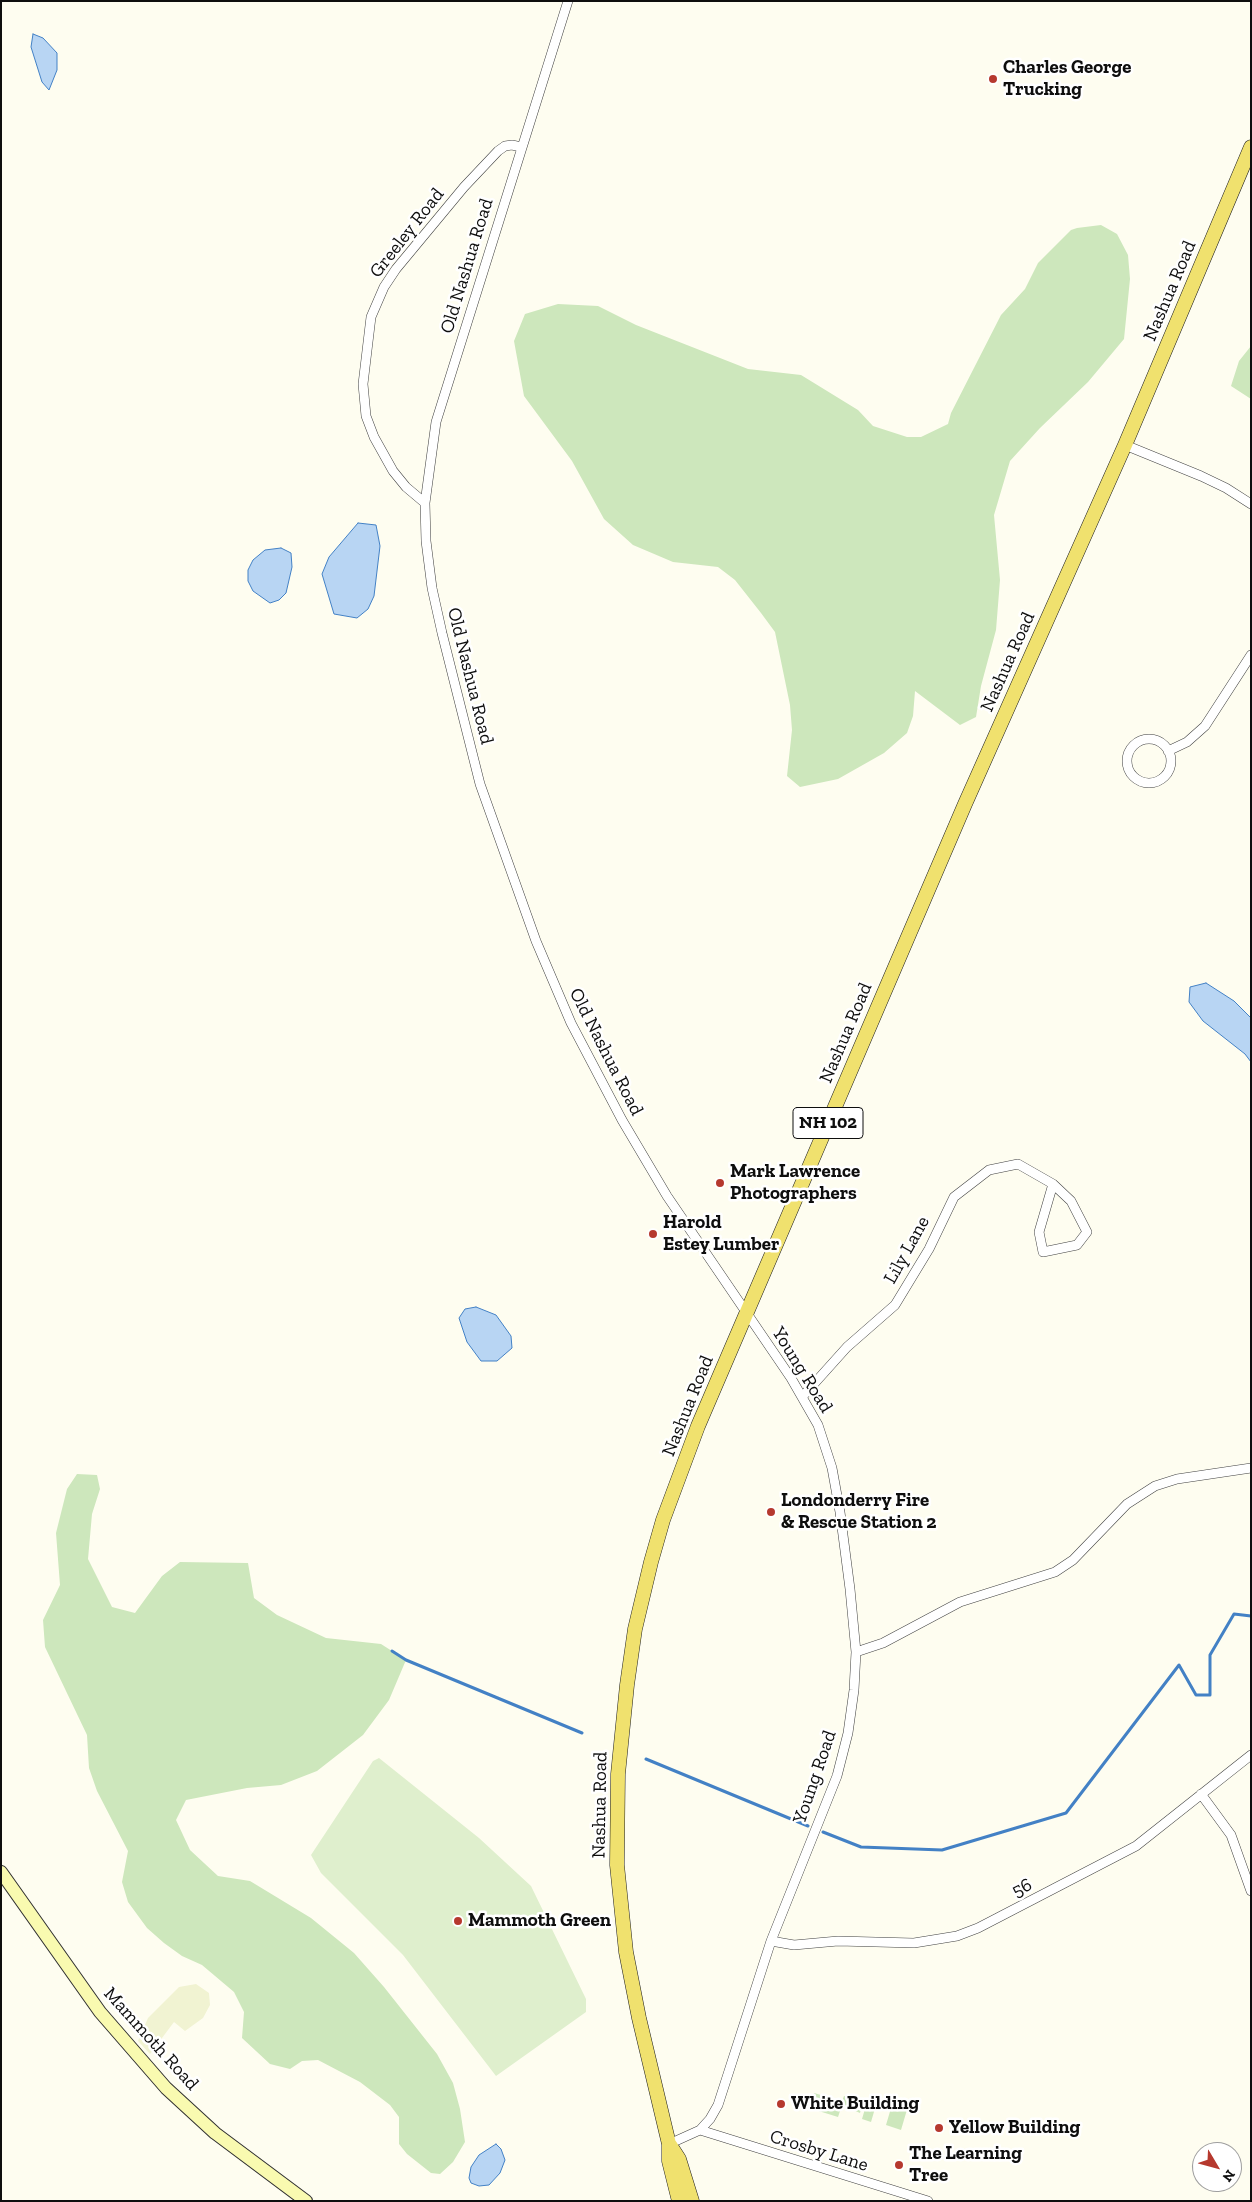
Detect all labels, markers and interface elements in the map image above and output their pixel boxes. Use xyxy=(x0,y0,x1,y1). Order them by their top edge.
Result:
place label: Charles George Trucking xyxy=(1003,57,1131,101)
marker: Charles George Trucking xyxy=(987,73,999,85)
street label: Greeley Road xyxy=(365,184,449,282)
street label: Old Nashua Road xyxy=(436,196,498,336)
street label: Nashua Road xyxy=(1139,237,1201,345)
street label: Old Nashua Road xyxy=(442,605,498,747)
street label: Nashua Road xyxy=(976,609,1040,715)
street label: Nashua Road xyxy=(815,979,877,1087)
street label: Old Nashua Road xyxy=(564,984,648,1120)
road number: NH 102 xyxy=(793,1108,863,1138)
place label: Mark Lawrence Photographers xyxy=(730,1161,860,1205)
marker: Mark Lawrence Photographers xyxy=(714,1177,726,1189)
place label: Harold Estey Lumber xyxy=(663,1212,779,1256)
street label: Lily Lane xyxy=(879,1212,935,1288)
marker: Harold Estey Lumber xyxy=(647,1228,659,1240)
street label: Young Road xyxy=(767,1323,837,1417)
street label: Nashua Road xyxy=(657,1352,719,1460)
place label: Londonderry Fire & Rescue Station 2 xyxy=(781,1490,937,1534)
marker: Londonderry Fire & Rescue Station 2 xyxy=(765,1506,777,1518)
street label: Young Road xyxy=(788,1727,842,1827)
street label: Nashua Road xyxy=(588,1751,612,1859)
street label: 56 xyxy=(1008,1873,1036,1903)
place label: Mammoth Green xyxy=(468,1910,611,1932)
marker: Mammoth Green xyxy=(452,1915,464,1927)
street label: Mammoth Road xyxy=(99,1983,203,2095)
place label: White Building xyxy=(791,2093,919,2115)
marker: White Building xyxy=(775,2098,787,2110)
place label: Yellow Building xyxy=(949,2117,1080,2139)
marker: Yellow Building xyxy=(933,2122,945,2134)
street label: Crosby Lane xyxy=(767,2125,871,2177)
north arrow xyxy=(1192,2142,1242,2192)
place label: The Learning Tree xyxy=(909,2143,1022,2187)
marker: The Learning Tree xyxy=(893,2159,905,2171)
text: N xyxy=(1219,2166,1239,2185)

